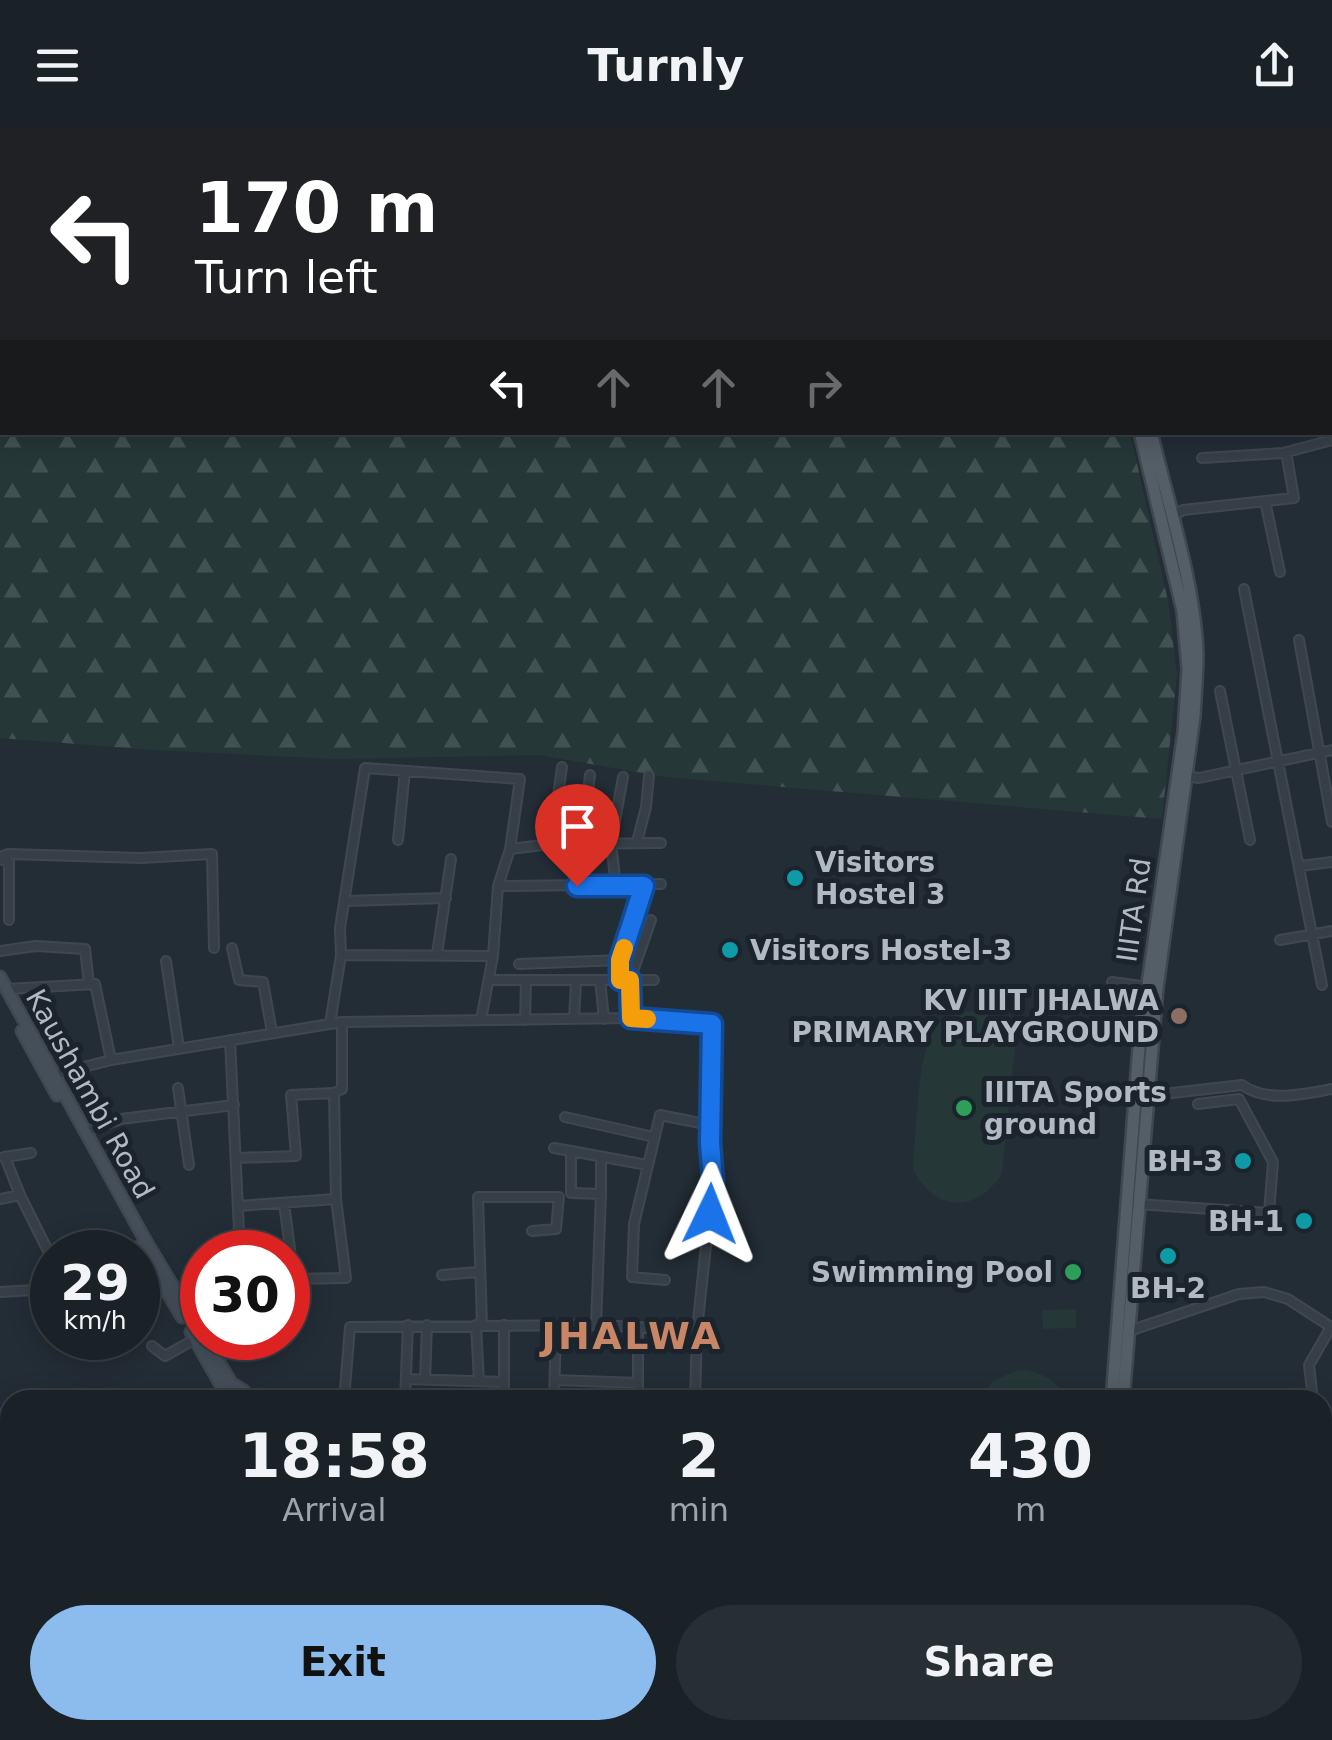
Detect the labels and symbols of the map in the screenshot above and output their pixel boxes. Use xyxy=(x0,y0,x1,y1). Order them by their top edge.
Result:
pin xyxy=(535,784,620,887)
place label: Visitors Hostel 3 xyxy=(815,846,946,911)
street label: IIITA Rd xyxy=(1110,856,1158,964)
marker: Visitors Hostel 3 xyxy=(784,867,806,889)
place label: Visitors Hostel-3 xyxy=(750,934,1012,967)
marker: Visitors Hostel-3 xyxy=(719,939,741,961)
street label: Kaushambi Road xyxy=(19,984,161,1204)
place label: KV IIIT JHALWA PRIMARY PLAYGROUND xyxy=(792,984,1159,1049)
marker: KV IIIT JHALWA PRIMARY PLAYGROUND xyxy=(1168,1005,1190,1027)
place label: IIITA Sports ground xyxy=(984,1076,1167,1141)
marker: IIITA Sports ground xyxy=(953,1097,975,1119)
place label: BH-3 xyxy=(1147,1145,1223,1178)
marker: BH-3 xyxy=(1232,1150,1254,1172)
position arrow xyxy=(658,1162,762,1266)
place label: BH-1 xyxy=(1208,1205,1284,1238)
marker: BH-1 xyxy=(1293,1210,1315,1232)
speed limit sign: 30 xyxy=(180,1230,310,1360)
marker: BH-2 xyxy=(1157,1245,1179,1267)
place label: Swimming Pool xyxy=(811,1256,1053,1289)
marker: Swimming Pool xyxy=(1062,1261,1084,1283)
place label: BH-2 xyxy=(1130,1272,1206,1305)
district label: JHALWA xyxy=(538,1314,723,1358)

